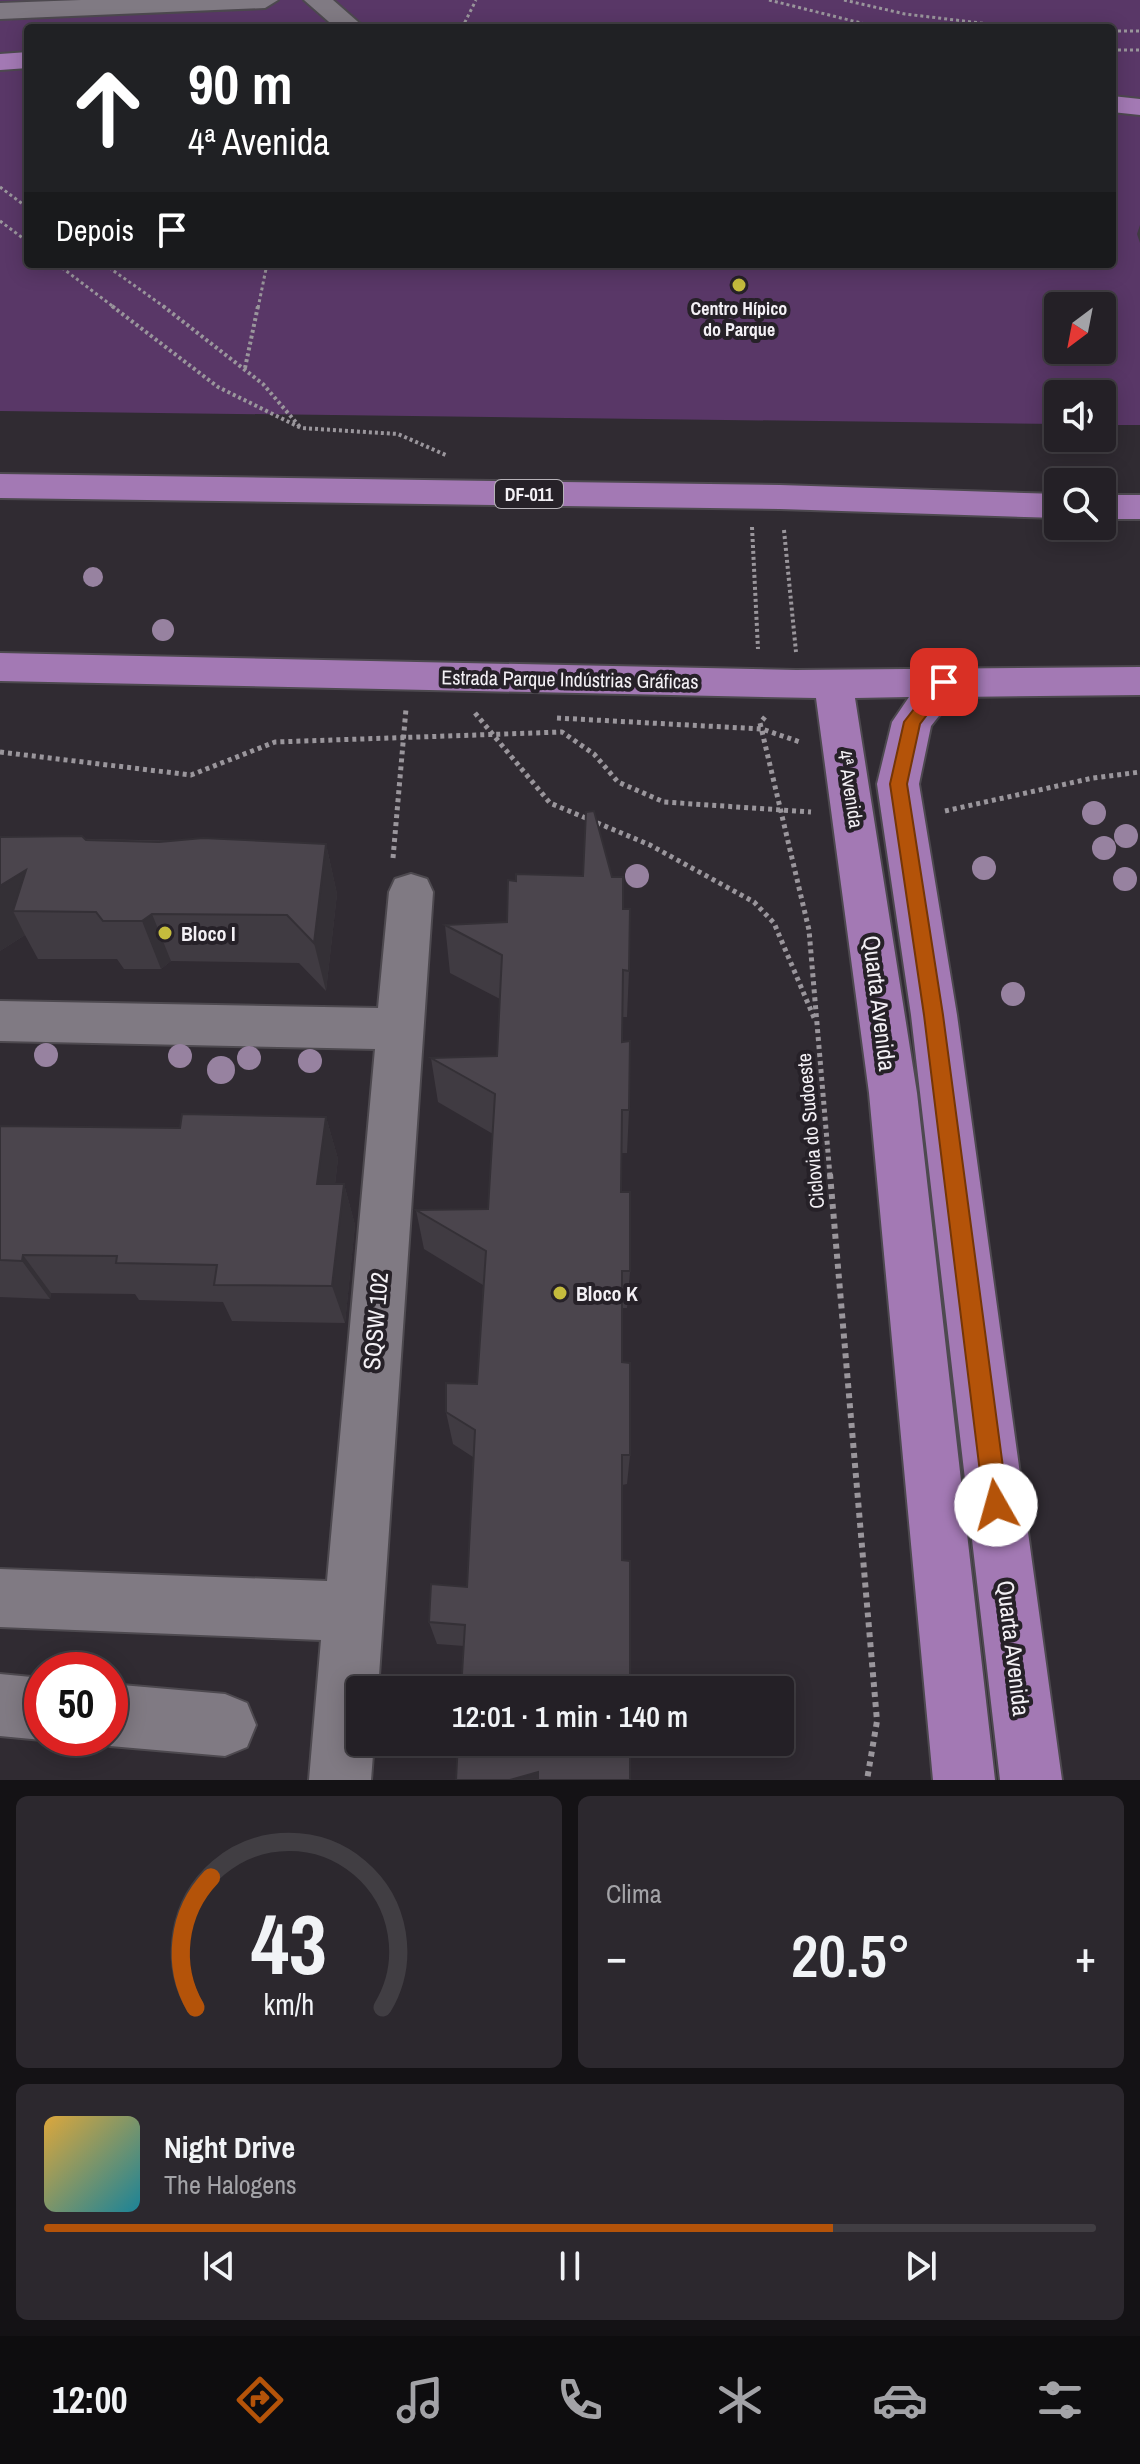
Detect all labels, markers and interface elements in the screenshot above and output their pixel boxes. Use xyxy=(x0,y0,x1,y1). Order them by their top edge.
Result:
text: 90 m xyxy=(188,46,293,121)
icon: ahead xyxy=(56,56,160,160)
text: 4ª Avenida xyxy=(188,118,330,166)
icon: arrive xyxy=(150,208,194,252)
text: Depois xyxy=(56,210,134,250)
marker: Centro Hípico do Parque xyxy=(730,276,748,294)
north arrow xyxy=(1044,292,1116,364)
map controls xyxy=(1044,292,1116,540)
place label: Centro Hípico do Parque xyxy=(691,296,787,342)
button: sound xyxy=(1044,380,1116,452)
button: search xyxy=(1044,468,1116,540)
road number: DF-011 xyxy=(495,480,563,508)
pin xyxy=(910,648,978,716)
icon: arrive xyxy=(922,660,966,704)
street label: Estrada Parque Indústrias Gráficas xyxy=(441,663,699,695)
street label: 4ª Avenida xyxy=(832,748,870,830)
place label: Bloco I xyxy=(181,920,236,947)
marker: Bloco I xyxy=(156,924,174,942)
street label: Quarta Avenida xyxy=(856,933,904,1073)
street label: Ciclovia do Sudoeste xyxy=(790,1052,830,1210)
street label: SQSW 102 xyxy=(355,1271,395,1371)
place label: Bloco K xyxy=(576,1280,638,1307)
marker: Bloco K xyxy=(551,1284,569,1302)
position arrow xyxy=(954,1463,1038,1547)
street label: Quarta Avenida xyxy=(990,1578,1038,1718)
speed limit sign: 50 xyxy=(24,1652,128,1756)
text: 12:01 · 1 min · 140 m xyxy=(452,1696,688,1736)
text: Clima xyxy=(606,1876,662,1911)
text: 43 xyxy=(251,1888,327,2000)
text: 20.5° xyxy=(791,1915,911,1996)
text: − xyxy=(606,1926,627,1986)
text: + xyxy=(1075,1926,1096,1986)
text: km/h xyxy=(264,1985,314,2024)
text: Night Drive xyxy=(164,2127,295,2167)
text: The Halogens xyxy=(164,2167,297,2202)
icon: previous xyxy=(197,2244,241,2288)
icon: pause xyxy=(548,2244,592,2288)
icon: next xyxy=(899,2244,943,2288)
icon: directions xyxy=(232,2372,288,2428)
icon: music xyxy=(392,2372,448,2428)
icon: phone xyxy=(552,2372,608,2428)
icon: climate xyxy=(712,2372,768,2428)
icon: car xyxy=(872,2372,928,2428)
icon: filters xyxy=(1032,2372,1088,2428)
text: 12:00 xyxy=(52,2376,128,2424)

